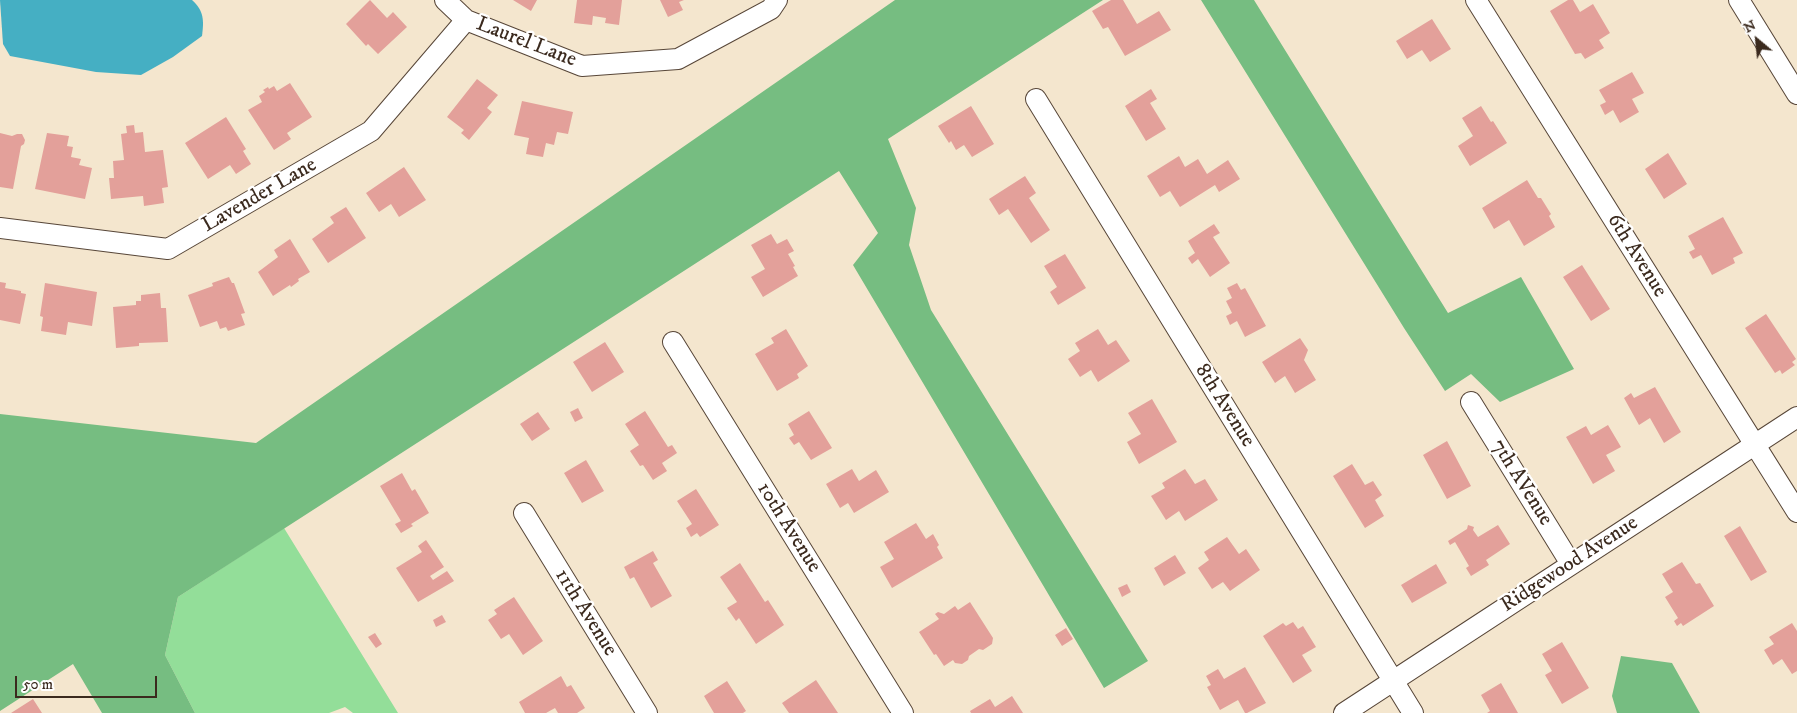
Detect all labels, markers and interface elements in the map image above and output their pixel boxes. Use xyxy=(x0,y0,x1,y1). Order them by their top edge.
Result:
street label: Laurel Lane xyxy=(472,12,580,74)
north arrow xyxy=(1732,15,1782,65)
text: N xyxy=(1741,16,1759,37)
street label: Lavender Lane xyxy=(198,153,322,239)
street label: 6th Avenue xyxy=(1600,210,1672,302)
street label: 8th Avenue xyxy=(1189,360,1259,452)
street label: 7th AVenue xyxy=(1485,435,1557,531)
street label: 10th Avenue xyxy=(750,478,826,578)
street label: Ridgewood Avenue xyxy=(1497,511,1643,619)
street label: 11th Avenue xyxy=(548,565,622,661)
scale bar xyxy=(18,666,160,698)
text: 50 m xyxy=(23,675,53,694)

